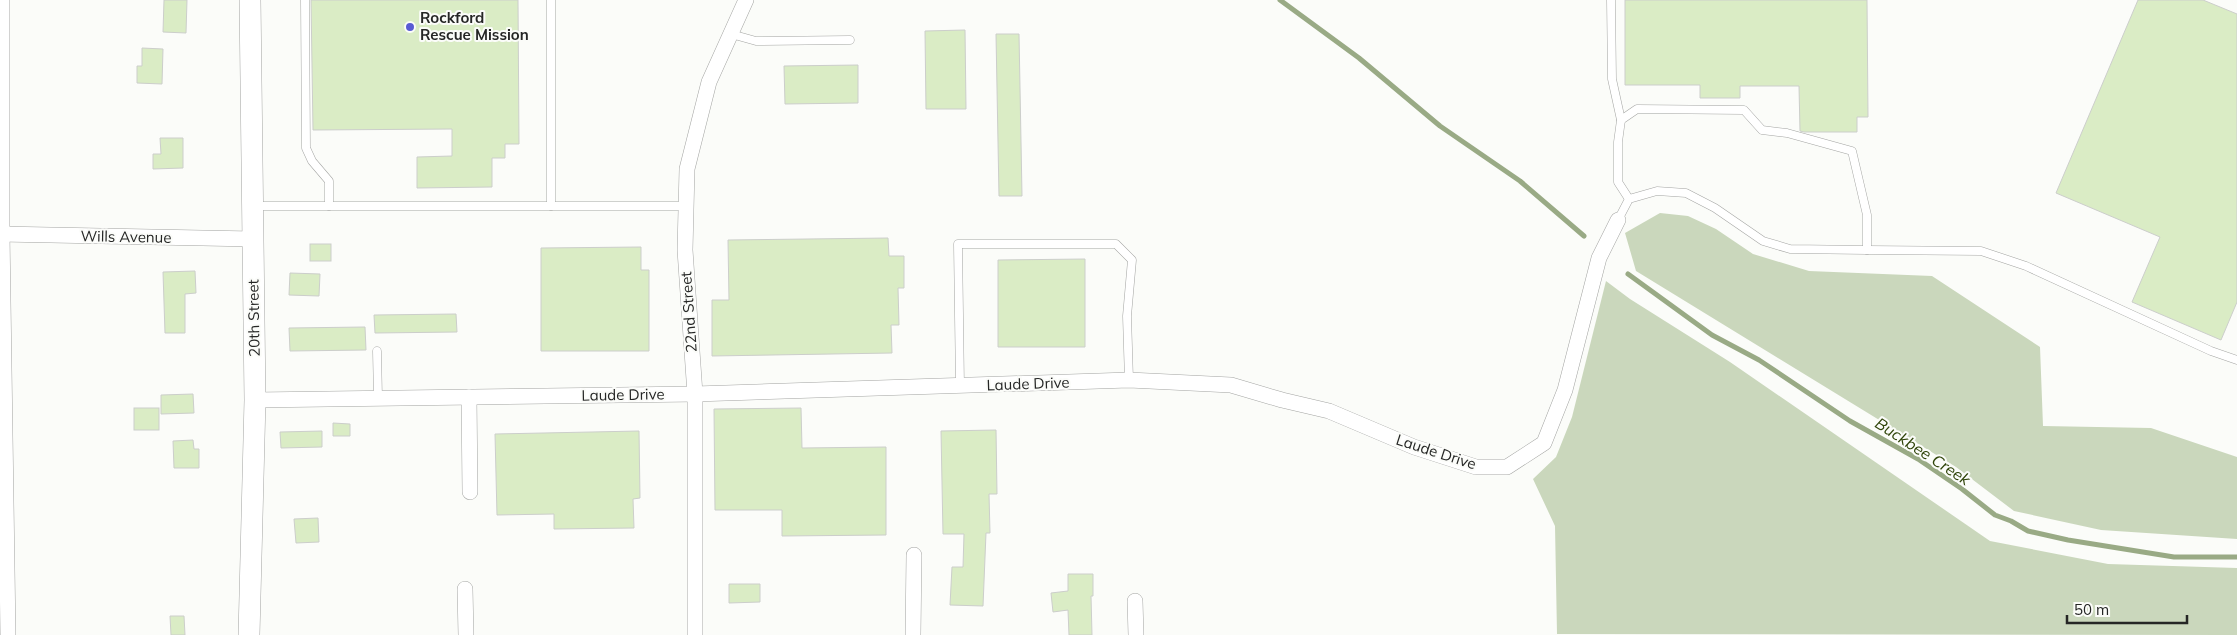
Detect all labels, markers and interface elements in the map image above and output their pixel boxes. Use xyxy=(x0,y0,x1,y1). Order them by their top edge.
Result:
place label: Rockford Rescue Mission xyxy=(420,8,529,44)
marker: Rockford Rescue Mission xyxy=(404,21,416,33)
street label: Wills Avenue xyxy=(80,226,172,247)
street label: 22nd Street xyxy=(676,271,701,353)
street label: 20th Street xyxy=(243,279,264,357)
street label: Laude Drive xyxy=(986,373,1070,394)
street label: Laude Drive xyxy=(581,384,665,405)
water label: Buckbee Creek xyxy=(1872,413,1975,490)
street label: Laude Drive xyxy=(1394,430,1479,473)
scale bar xyxy=(2067,592,2187,624)
text: 50 m xyxy=(2074,600,2109,619)

